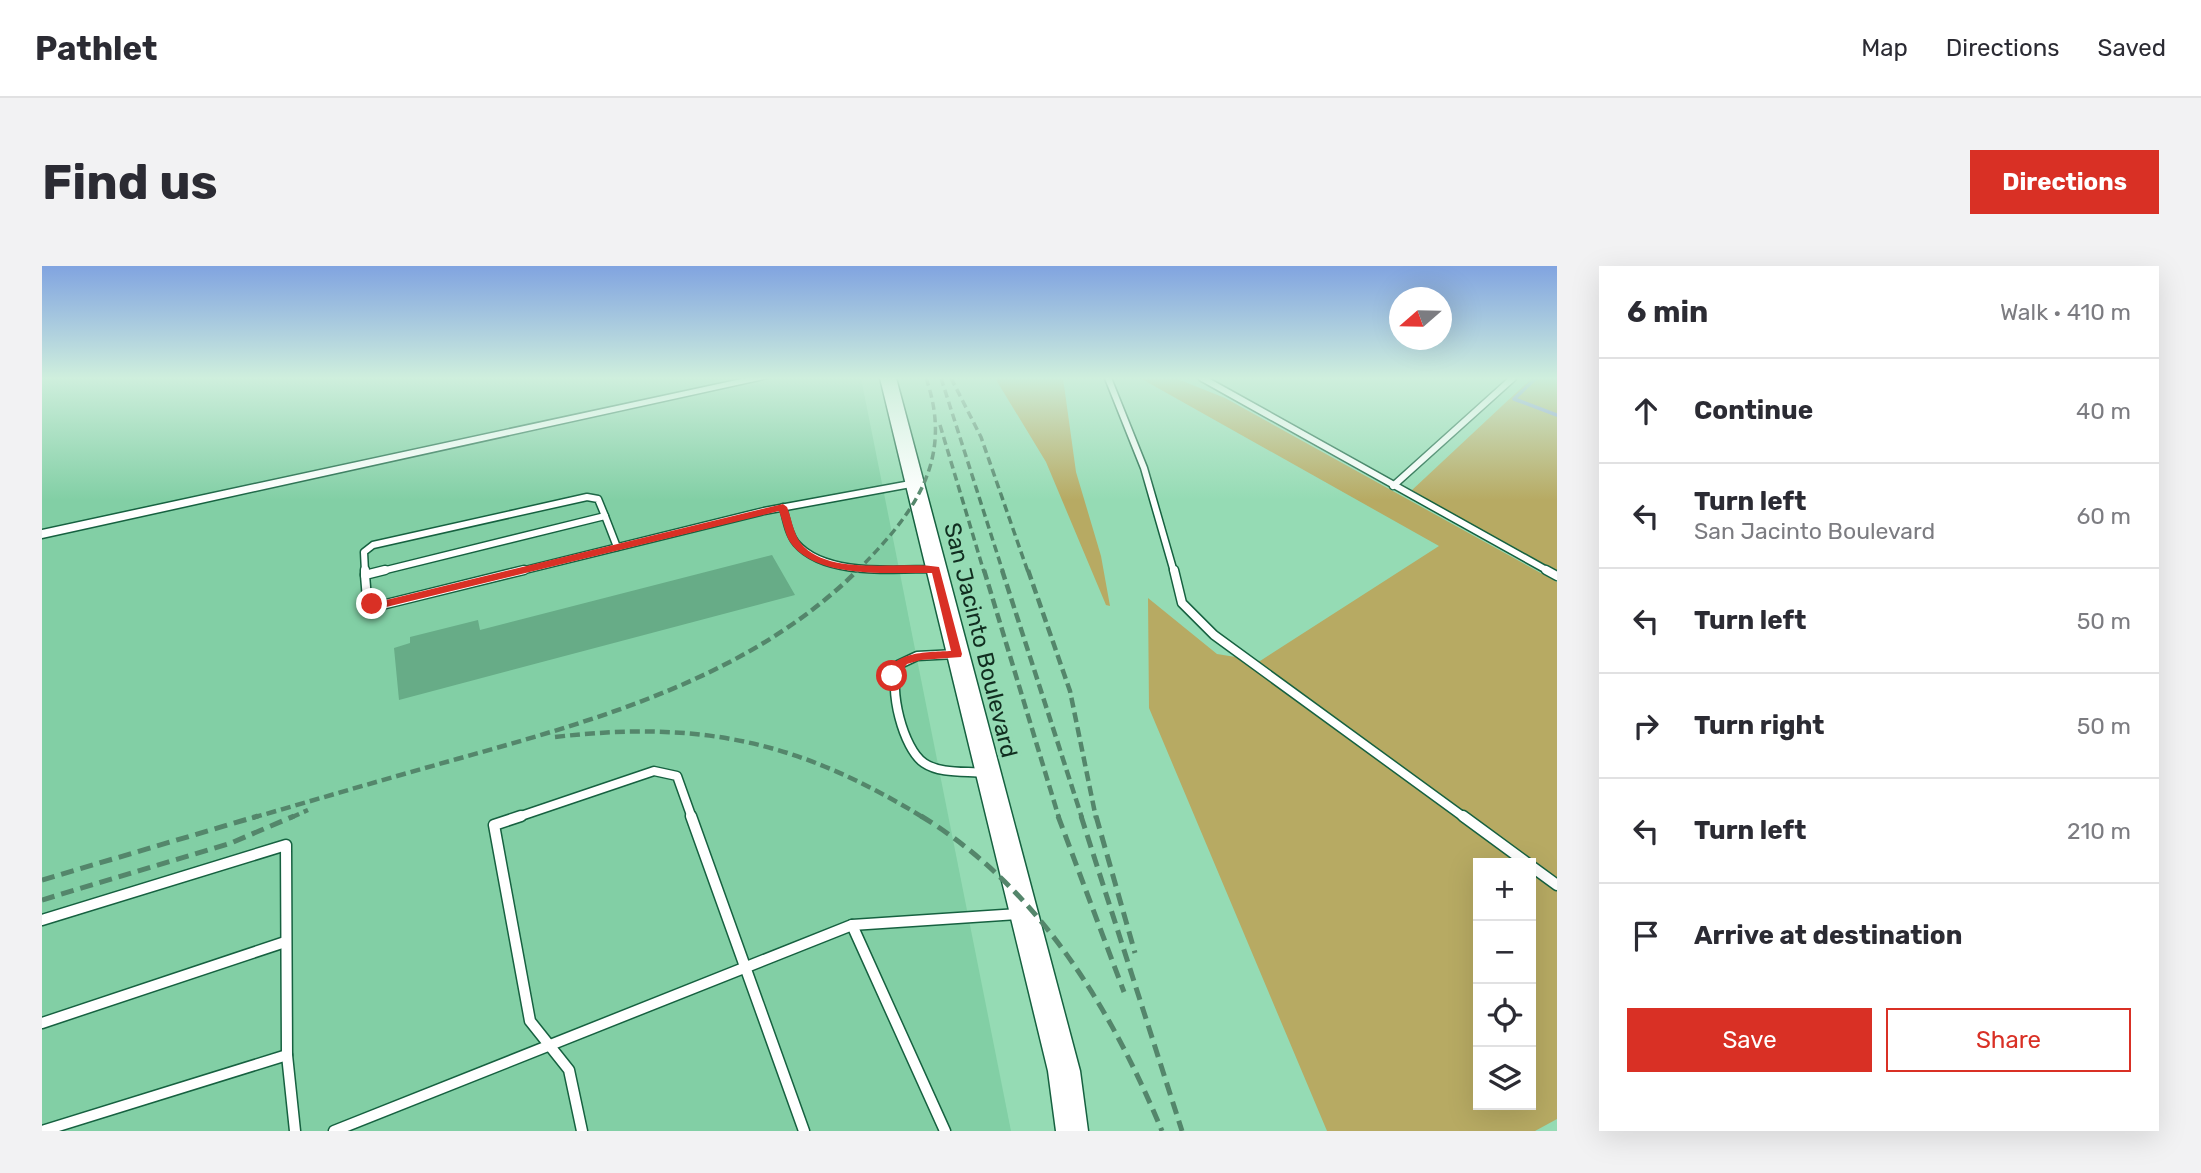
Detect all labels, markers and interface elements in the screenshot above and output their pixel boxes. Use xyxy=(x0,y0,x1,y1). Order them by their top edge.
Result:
text: Pathlet xyxy=(35,29,158,68)
text: Map xyxy=(1861,34,1908,62)
text: Directions xyxy=(1946,34,2059,62)
text: Saved xyxy=(2097,34,2166,62)
button: Directions xyxy=(1970,150,2159,214)
text: Find us xyxy=(42,153,218,211)
north arrow xyxy=(1389,287,1452,350)
text: 6 min xyxy=(1627,294,1708,330)
text: Walk · 410 m xyxy=(2000,298,2131,326)
icon: ahead xyxy=(1627,392,1665,430)
text: Continue xyxy=(1694,395,1813,426)
text: 40 m xyxy=(2076,397,2131,425)
text: Turn left xyxy=(1694,486,1806,517)
icon: left xyxy=(1627,497,1665,535)
text: 60 m xyxy=(2076,502,2131,530)
text: San Jacinto Boulevard xyxy=(1694,517,1935,545)
street label: San Jacinto Boulevard xyxy=(938,520,1024,760)
route end xyxy=(356,588,387,619)
icon: left xyxy=(1627,602,1665,640)
text: Turn left xyxy=(1694,605,1806,636)
text: 50 m xyxy=(2077,607,2131,635)
route start xyxy=(876,660,907,691)
icon: right xyxy=(1627,707,1665,745)
text: Turn right xyxy=(1694,710,1824,741)
text: 50 m xyxy=(2077,712,2131,740)
icon: left xyxy=(1627,812,1665,850)
text: Turn left xyxy=(1694,815,1806,846)
text: 210 m xyxy=(2067,817,2131,845)
map controls xyxy=(1473,858,1536,1110)
button: + xyxy=(1473,858,1536,921)
icon: arrive xyxy=(1627,917,1665,955)
text: Arrive at destination xyxy=(1694,920,1962,951)
button: − xyxy=(1473,921,1536,984)
button: locate xyxy=(1473,984,1536,1047)
button: Save xyxy=(1627,1008,1872,1072)
button: Share xyxy=(1886,1008,2131,1072)
button: layers xyxy=(1473,1047,1536,1110)

